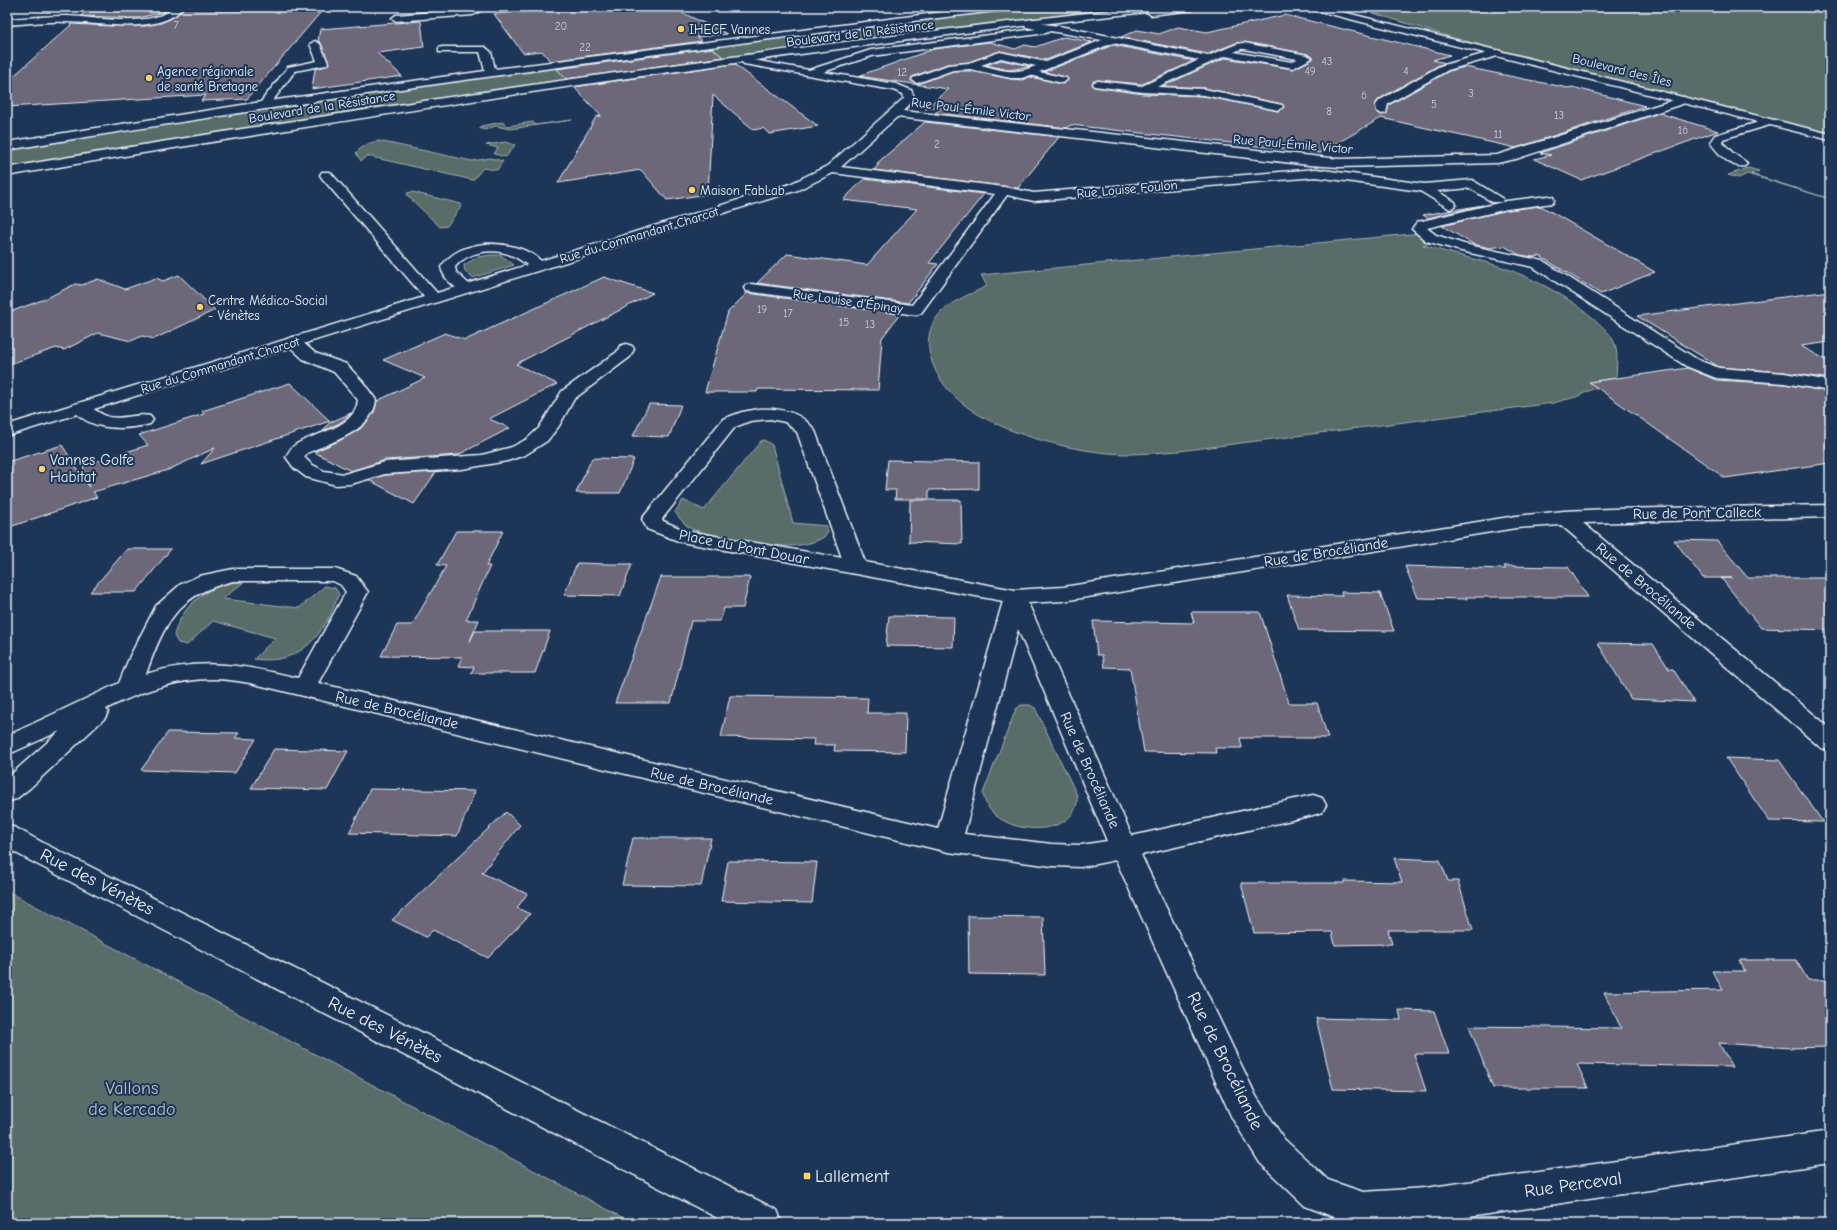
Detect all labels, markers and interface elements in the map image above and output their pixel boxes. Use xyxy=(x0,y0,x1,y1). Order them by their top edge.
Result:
street label: Boulevard de la Résistance xyxy=(785,16,935,49)
house number: 7 xyxy=(173,19,179,32)
house number: 20 xyxy=(555,20,567,33)
place label: IHECF Vannes xyxy=(689,22,770,37)
marker: IHECF Vannes xyxy=(676,24,686,34)
house number: 22 xyxy=(579,41,591,54)
street label: Boulevard des Îles xyxy=(1571,49,1673,90)
house number: 43 xyxy=(1322,55,1332,68)
place label: Agence régionale de santé Bretagne xyxy=(157,64,259,94)
house number: 49 xyxy=(1304,65,1316,78)
house number: 4 xyxy=(1403,65,1409,78)
house number: 12 xyxy=(897,66,907,79)
marker: Agence régionale de santé Bretagne xyxy=(144,73,154,83)
house number: 3 xyxy=(1468,87,1474,100)
street label: Boulevard de la Résistance xyxy=(248,88,397,126)
house number: 6 xyxy=(1361,89,1367,102)
street label: Rue Paul-Émile Victor xyxy=(910,93,1033,124)
house number: 5 xyxy=(1431,98,1437,111)
house number: 8 xyxy=(1326,105,1332,118)
house number: 13 xyxy=(1554,109,1564,122)
house number: 16 xyxy=(1678,124,1688,137)
house number: 11 xyxy=(1494,128,1502,141)
street label: Rue Paul-Émile Victor xyxy=(1232,130,1354,157)
house number: 2 xyxy=(934,138,940,151)
street label: Rue Louise Foulon xyxy=(1076,177,1178,201)
place label: Maison FabLab xyxy=(700,183,785,198)
marker: Maison FabLab xyxy=(687,185,697,195)
street label: Rue du Commandant Charcot xyxy=(558,203,722,266)
street label: Rue Louise d'Épinay xyxy=(792,285,904,316)
place label: Centre Médico-Social - Vénètes xyxy=(208,293,328,323)
marker: Centre Médico-Social - Vénètes xyxy=(195,302,205,312)
house number: 19 xyxy=(757,303,767,316)
house number: 17 xyxy=(783,307,793,320)
house number: 15 xyxy=(839,316,849,329)
house number: 13 xyxy=(865,318,875,331)
street label: Rue du Commandant Charcot xyxy=(139,333,303,396)
place label: Vannes Golfe Habitat xyxy=(50,451,134,486)
marker: Vannes Golfe Habitat xyxy=(37,464,47,474)
street label: Rue de Pont Calleck xyxy=(1633,503,1762,523)
street label: Place du Pont Douar xyxy=(678,526,810,568)
street label: Rue de Brocéliande xyxy=(1263,533,1390,571)
street label: Rue de Brocéliande xyxy=(1592,539,1700,634)
street label: Rue de Brocéliande xyxy=(334,687,461,733)
street label: Rue de Brocéliande xyxy=(1056,709,1124,831)
street label: Rue de Brocéliande xyxy=(649,763,776,809)
street label: Rue des Vénètes xyxy=(36,844,158,920)
street label: Rue de Brocéliande xyxy=(1183,989,1267,1133)
street label: Rue des Vénètes xyxy=(324,992,446,1068)
park label: Vallons de Kercado xyxy=(88,1078,176,1120)
place label: Lallement xyxy=(815,1166,890,1187)
street label: Rue Perceval xyxy=(1523,1168,1623,1202)
marker: Lallement xyxy=(802,1171,812,1181)

